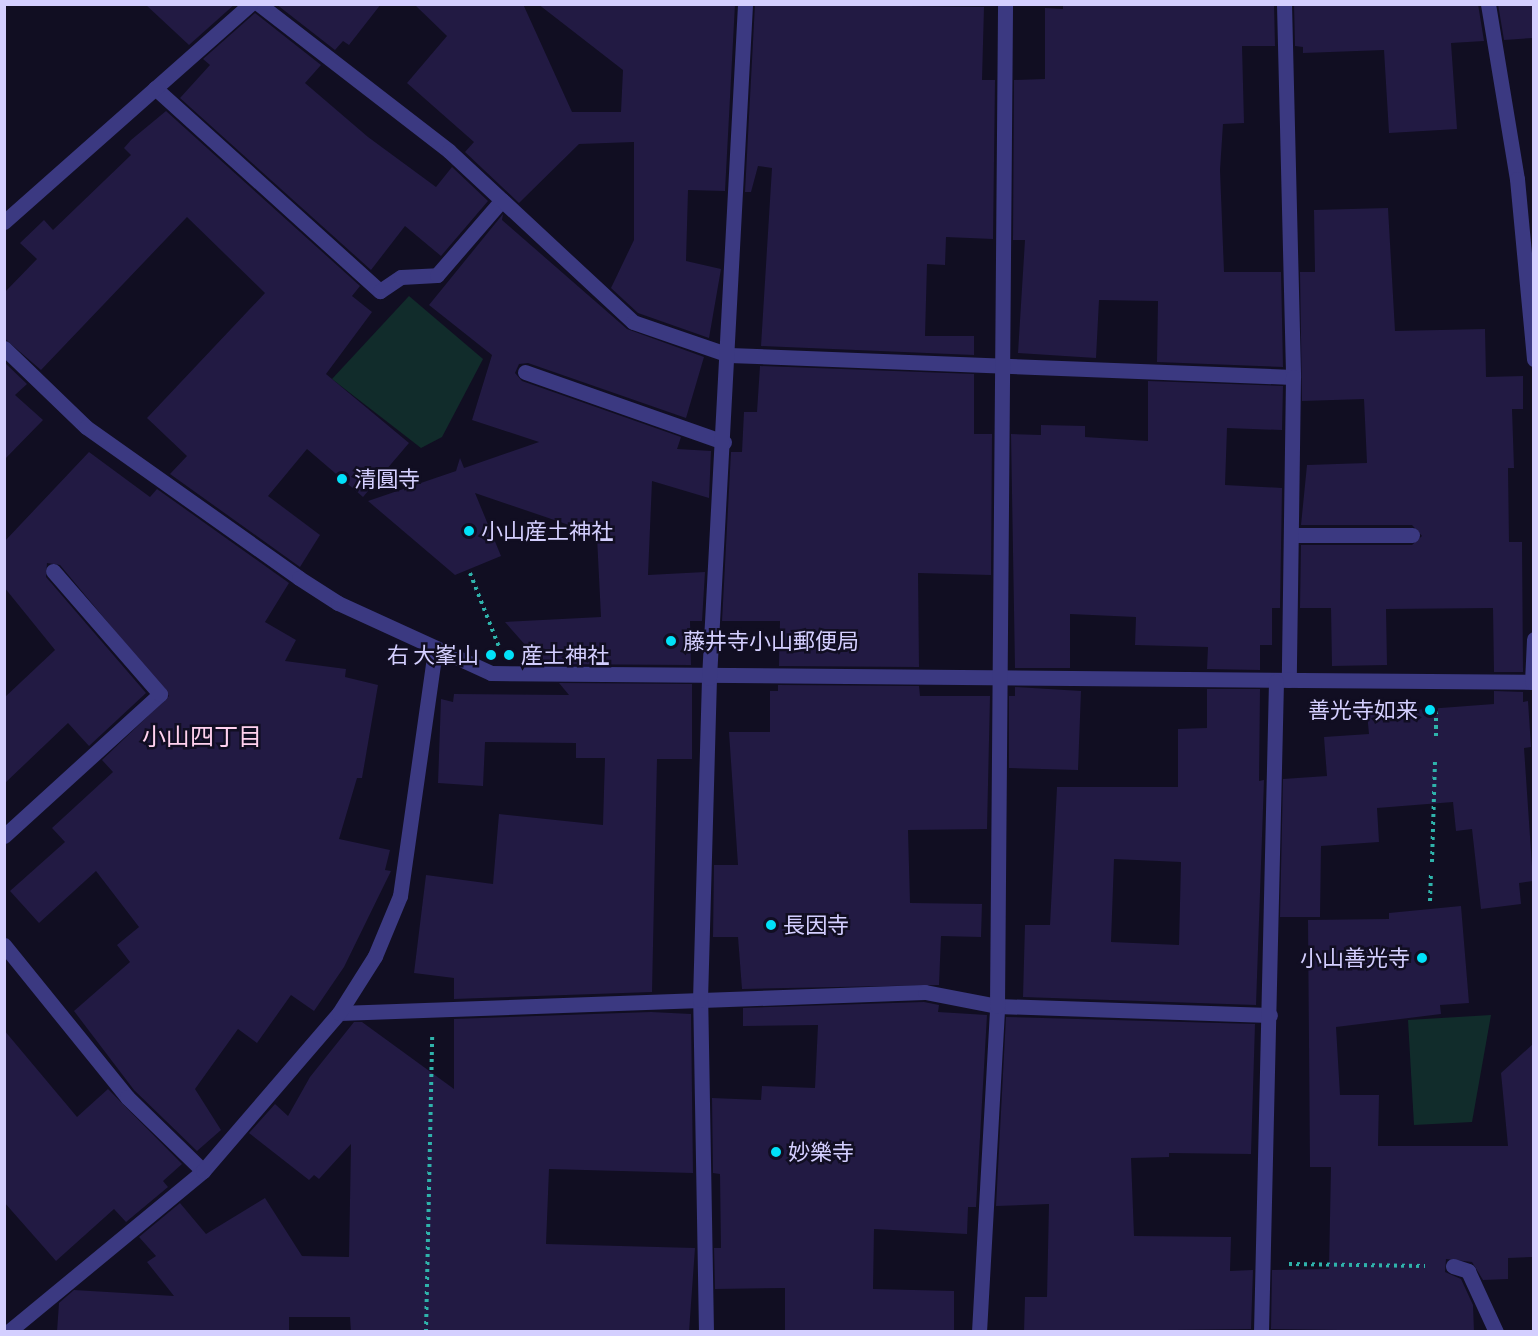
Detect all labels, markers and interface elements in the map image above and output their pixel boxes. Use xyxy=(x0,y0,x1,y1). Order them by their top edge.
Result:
place label: 清圓寺 xyxy=(354,466,420,492)
marker: 清圓寺 xyxy=(335,472,349,486)
place label: 小山産土神社 xyxy=(481,518,613,544)
marker: 小山産土神社 xyxy=(462,524,476,538)
place label: 藤井寺小山郵便局 xyxy=(683,628,859,654)
marker: 藤井寺小山郵便局 xyxy=(664,634,678,648)
place label: 右 大峯山 xyxy=(387,642,479,668)
place label: 産土神社 xyxy=(521,642,609,668)
marker: 右 大峯山 xyxy=(484,648,498,662)
marker: 産土神社 xyxy=(502,648,516,662)
place label: 善光寺如来 xyxy=(1308,697,1418,723)
marker: 善光寺如来 xyxy=(1423,703,1437,717)
district label: 小山四丁目 xyxy=(142,722,262,750)
place label: 長因寺 xyxy=(783,912,849,938)
marker: 長因寺 xyxy=(764,918,778,932)
place label: 小山善光寺 xyxy=(1300,945,1410,971)
marker: 小山善光寺 xyxy=(1415,951,1429,965)
place label: 妙樂寺 xyxy=(788,1139,854,1165)
marker: 妙樂寺 xyxy=(769,1145,783,1159)

